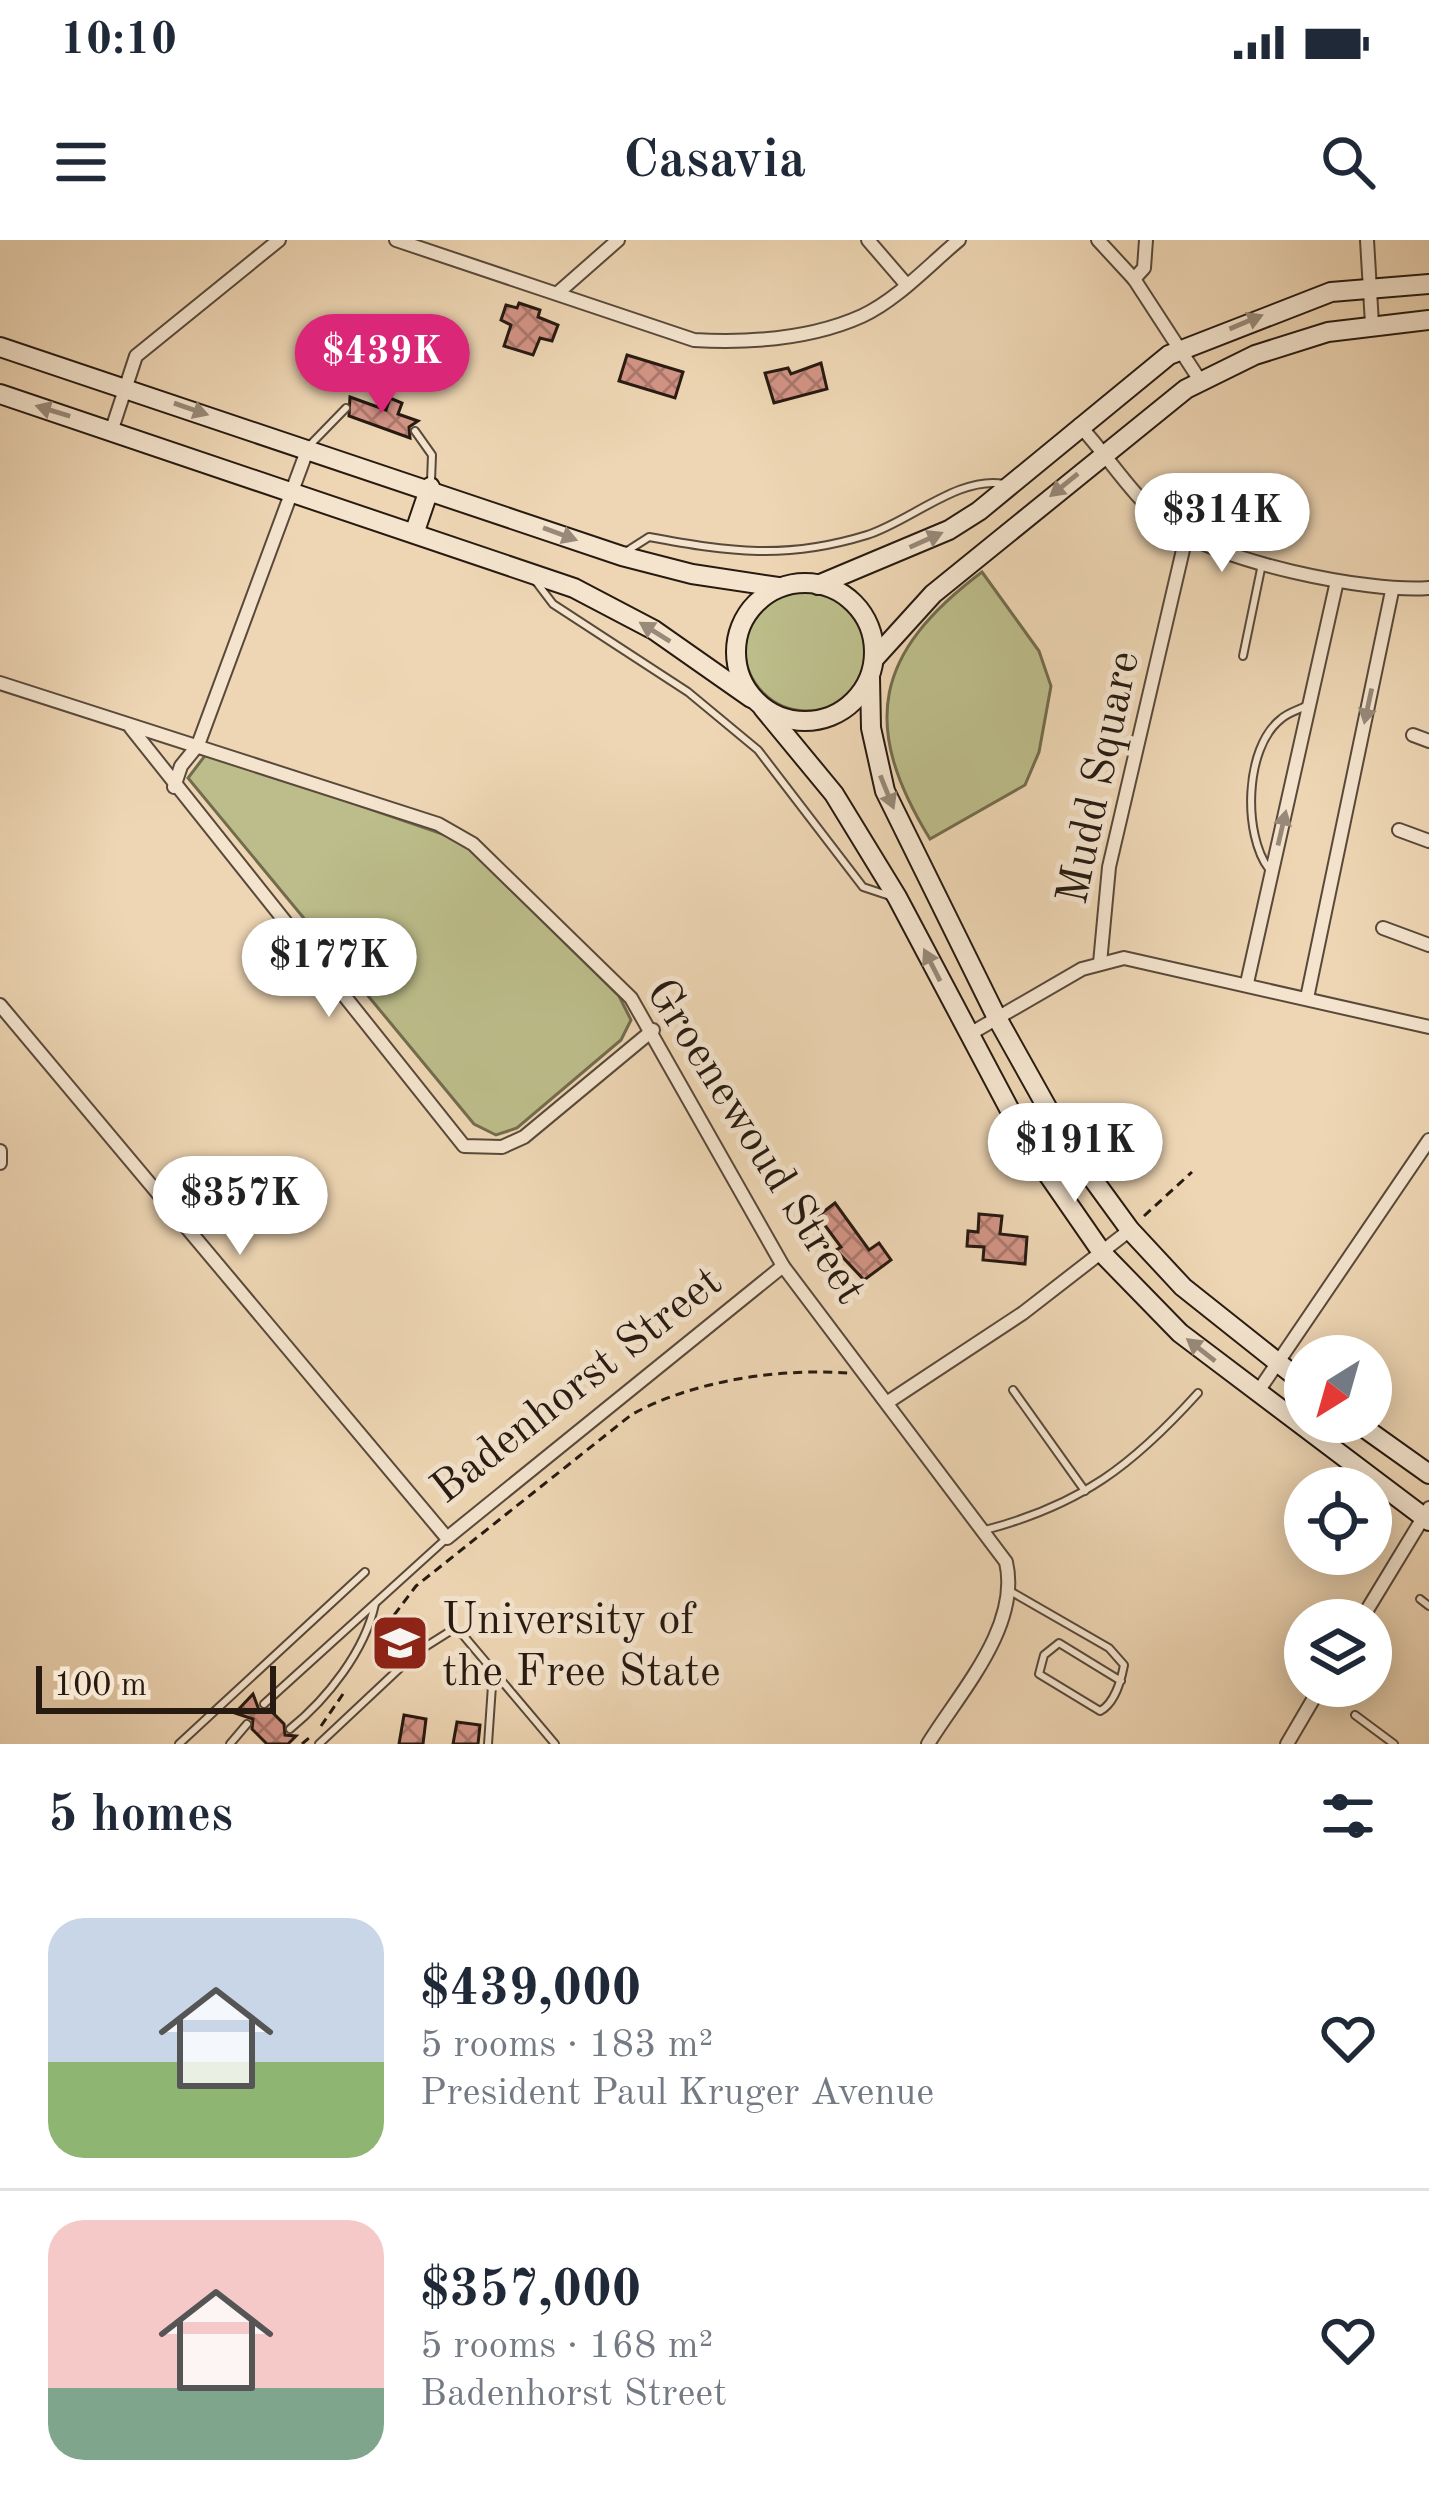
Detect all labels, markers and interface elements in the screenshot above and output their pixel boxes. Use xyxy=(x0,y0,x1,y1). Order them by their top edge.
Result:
text: 10:10 xyxy=(60,19,177,64)
icon: menu xyxy=(48,129,114,195)
icon: search xyxy=(1315,129,1381,195)
text: Casavia xyxy=(623,135,806,189)
one-way arrow xyxy=(1228,312,1264,331)
pin: $439K xyxy=(298,314,466,416)
text: $439K xyxy=(322,333,442,372)
one-way arrow xyxy=(173,400,210,419)
one-way arrow xyxy=(35,401,71,419)
one-way arrow xyxy=(1048,472,1079,498)
pin: $314K xyxy=(1138,473,1306,575)
text: $314K xyxy=(1162,492,1282,531)
one-way arrow xyxy=(543,526,579,544)
one-way arrow xyxy=(909,530,944,550)
one-way arrow xyxy=(638,622,672,643)
street label: Mudd Square xyxy=(1052,647,1149,908)
one-way arrow xyxy=(1358,687,1377,725)
one-way arrow xyxy=(878,775,897,811)
one-way arrow xyxy=(1273,808,1292,846)
pin: $177K xyxy=(245,918,413,1020)
text: $177K xyxy=(269,937,389,976)
one-way arrow xyxy=(922,948,942,982)
street label: Groenewoud Street xyxy=(636,972,872,1313)
pin: $191K xyxy=(991,1103,1159,1205)
text: $191K xyxy=(1015,1122,1135,1161)
pin: $357K xyxy=(156,1156,324,1258)
text: $357K xyxy=(180,1175,300,1214)
street label: Badenhorst Street xyxy=(424,1260,731,1513)
north arrow xyxy=(1284,1335,1392,1443)
map controls xyxy=(1284,1335,1392,1707)
one-way arrow xyxy=(1186,1338,1217,1362)
button: locate xyxy=(1284,1467,1392,1575)
place label: University of the Free State xyxy=(442,1599,721,1696)
button: layers xyxy=(1284,1599,1392,1707)
school or university icon: University of the Free State xyxy=(369,1612,431,1674)
scale bar xyxy=(36,1660,276,1713)
text: 100 m xyxy=(54,1670,147,1703)
icon: filters xyxy=(1315,1783,1381,1849)
text: 5 homes xyxy=(48,1791,233,1842)
text: $439,000 xyxy=(420,1965,641,2016)
icon: home xyxy=(144,1966,288,2110)
icon: heart xyxy=(1315,2005,1381,2071)
text: 5 rooms · 183 m² xyxy=(420,2026,713,2065)
text: President Paul Kruger Avenue xyxy=(420,2074,934,2113)
text: $357,000 xyxy=(420,2266,641,2317)
icon: home xyxy=(144,2268,288,2412)
icon: heart xyxy=(1315,2307,1381,2373)
text: 5 rooms · 168 m² xyxy=(420,2327,713,2366)
text: Badenhorst Street xyxy=(420,2375,727,2414)

